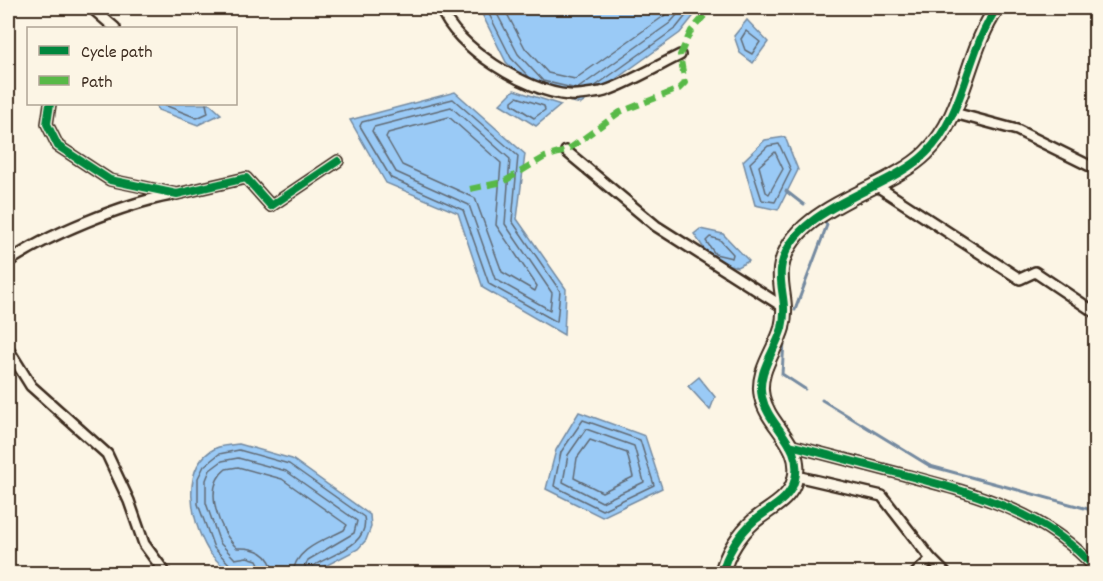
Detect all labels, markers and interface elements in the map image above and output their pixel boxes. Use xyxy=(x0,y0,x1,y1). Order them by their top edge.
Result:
legend xyxy=(27,27,237,105)
text: Cycle path xyxy=(81,41,152,66)
text: Path xyxy=(81,71,113,96)

